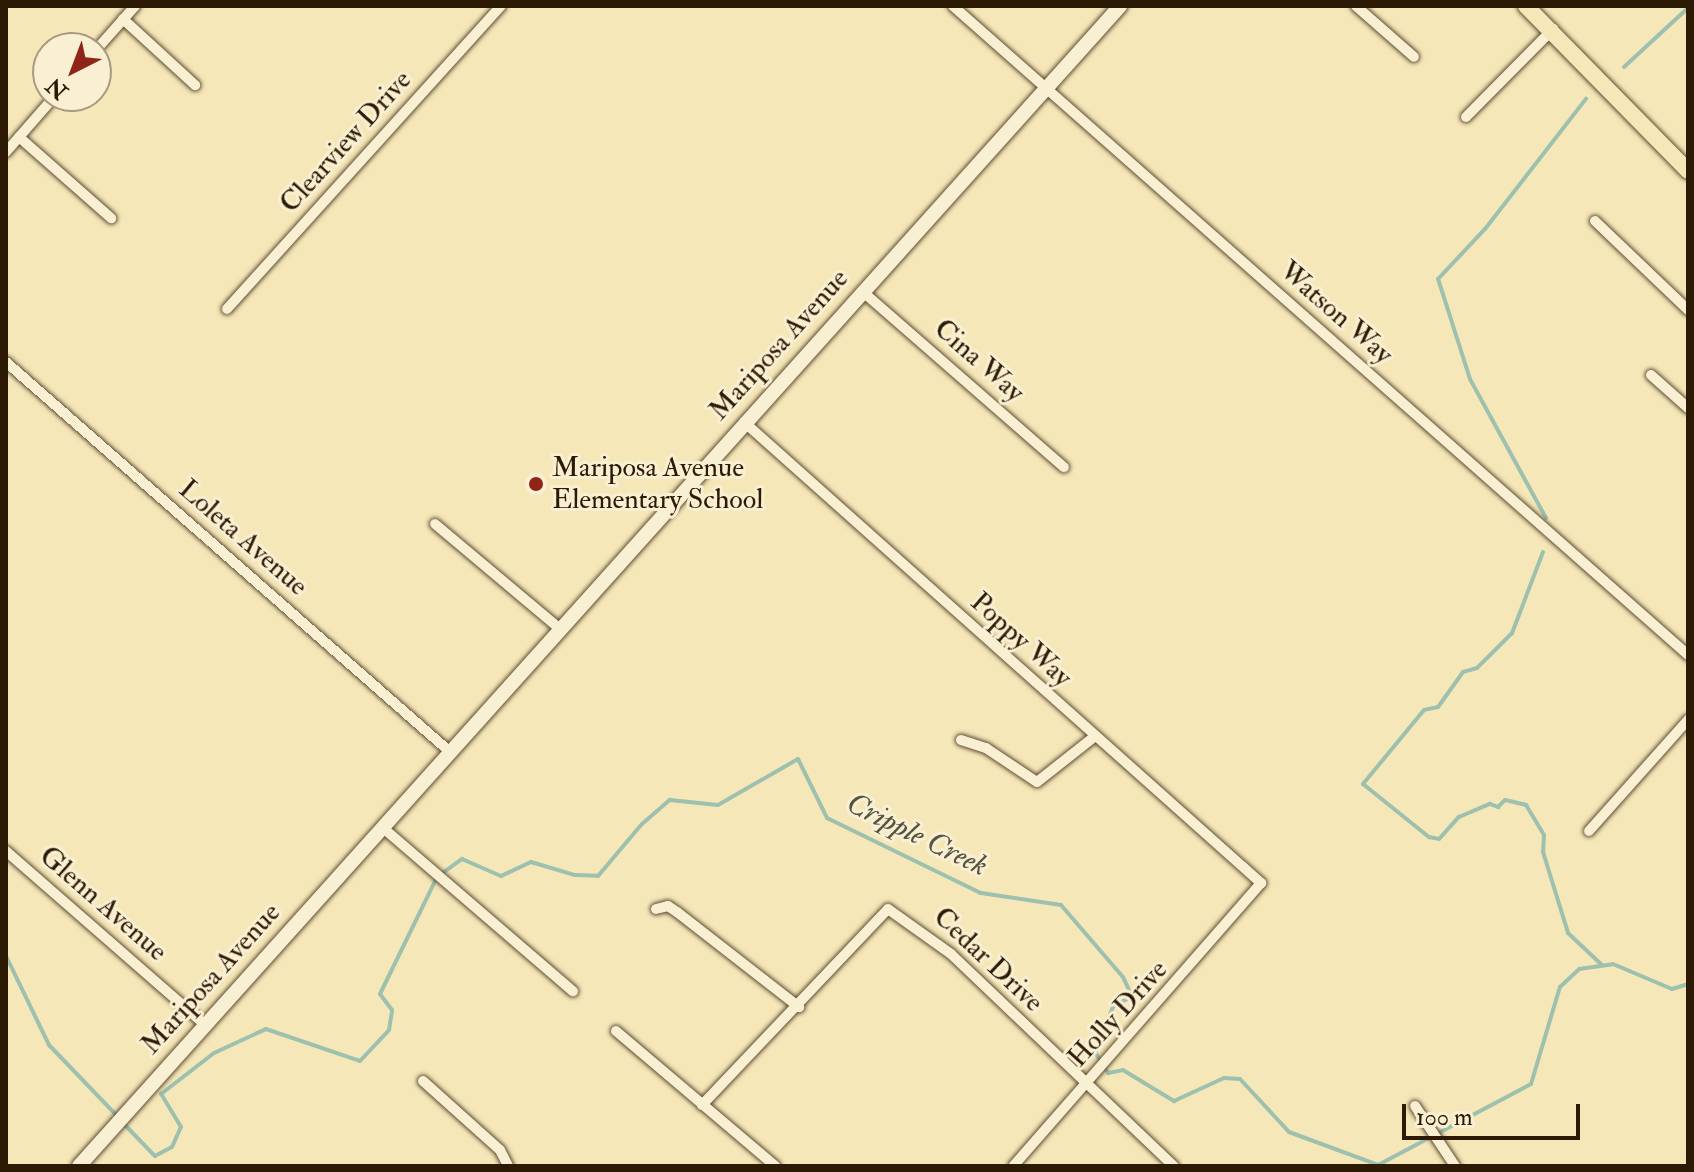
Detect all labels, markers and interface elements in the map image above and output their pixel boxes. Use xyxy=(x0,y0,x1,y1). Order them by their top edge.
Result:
north arrow xyxy=(32,32,112,112)
street label: Clearview Drive xyxy=(273,64,419,220)
text: N xyxy=(41,71,74,105)
street label: Watson Way xyxy=(1272,255,1400,371)
street label: Mariposa Avenue xyxy=(702,262,856,428)
street label: Cina Way xyxy=(927,313,1031,409)
place label: Mariposa Avenue Elementary School xyxy=(552,451,763,517)
street label: Loleta Avenue xyxy=(172,473,314,603)
marker: Mariposa Avenue Elementary School xyxy=(527,475,545,493)
street label: Poppy Way xyxy=(963,586,1079,694)
water label: Cripple Creek xyxy=(841,785,993,885)
street label: Glenn Avenue xyxy=(32,839,174,969)
street label: Mariposa Avenue xyxy=(134,896,288,1062)
street label: Cedar Drive xyxy=(926,901,1050,1019)
street label: Holly Drive xyxy=(1061,954,1175,1074)
scale bar xyxy=(1406,1088,1584,1138)
text: 100 m xyxy=(1416,1102,1473,1133)

